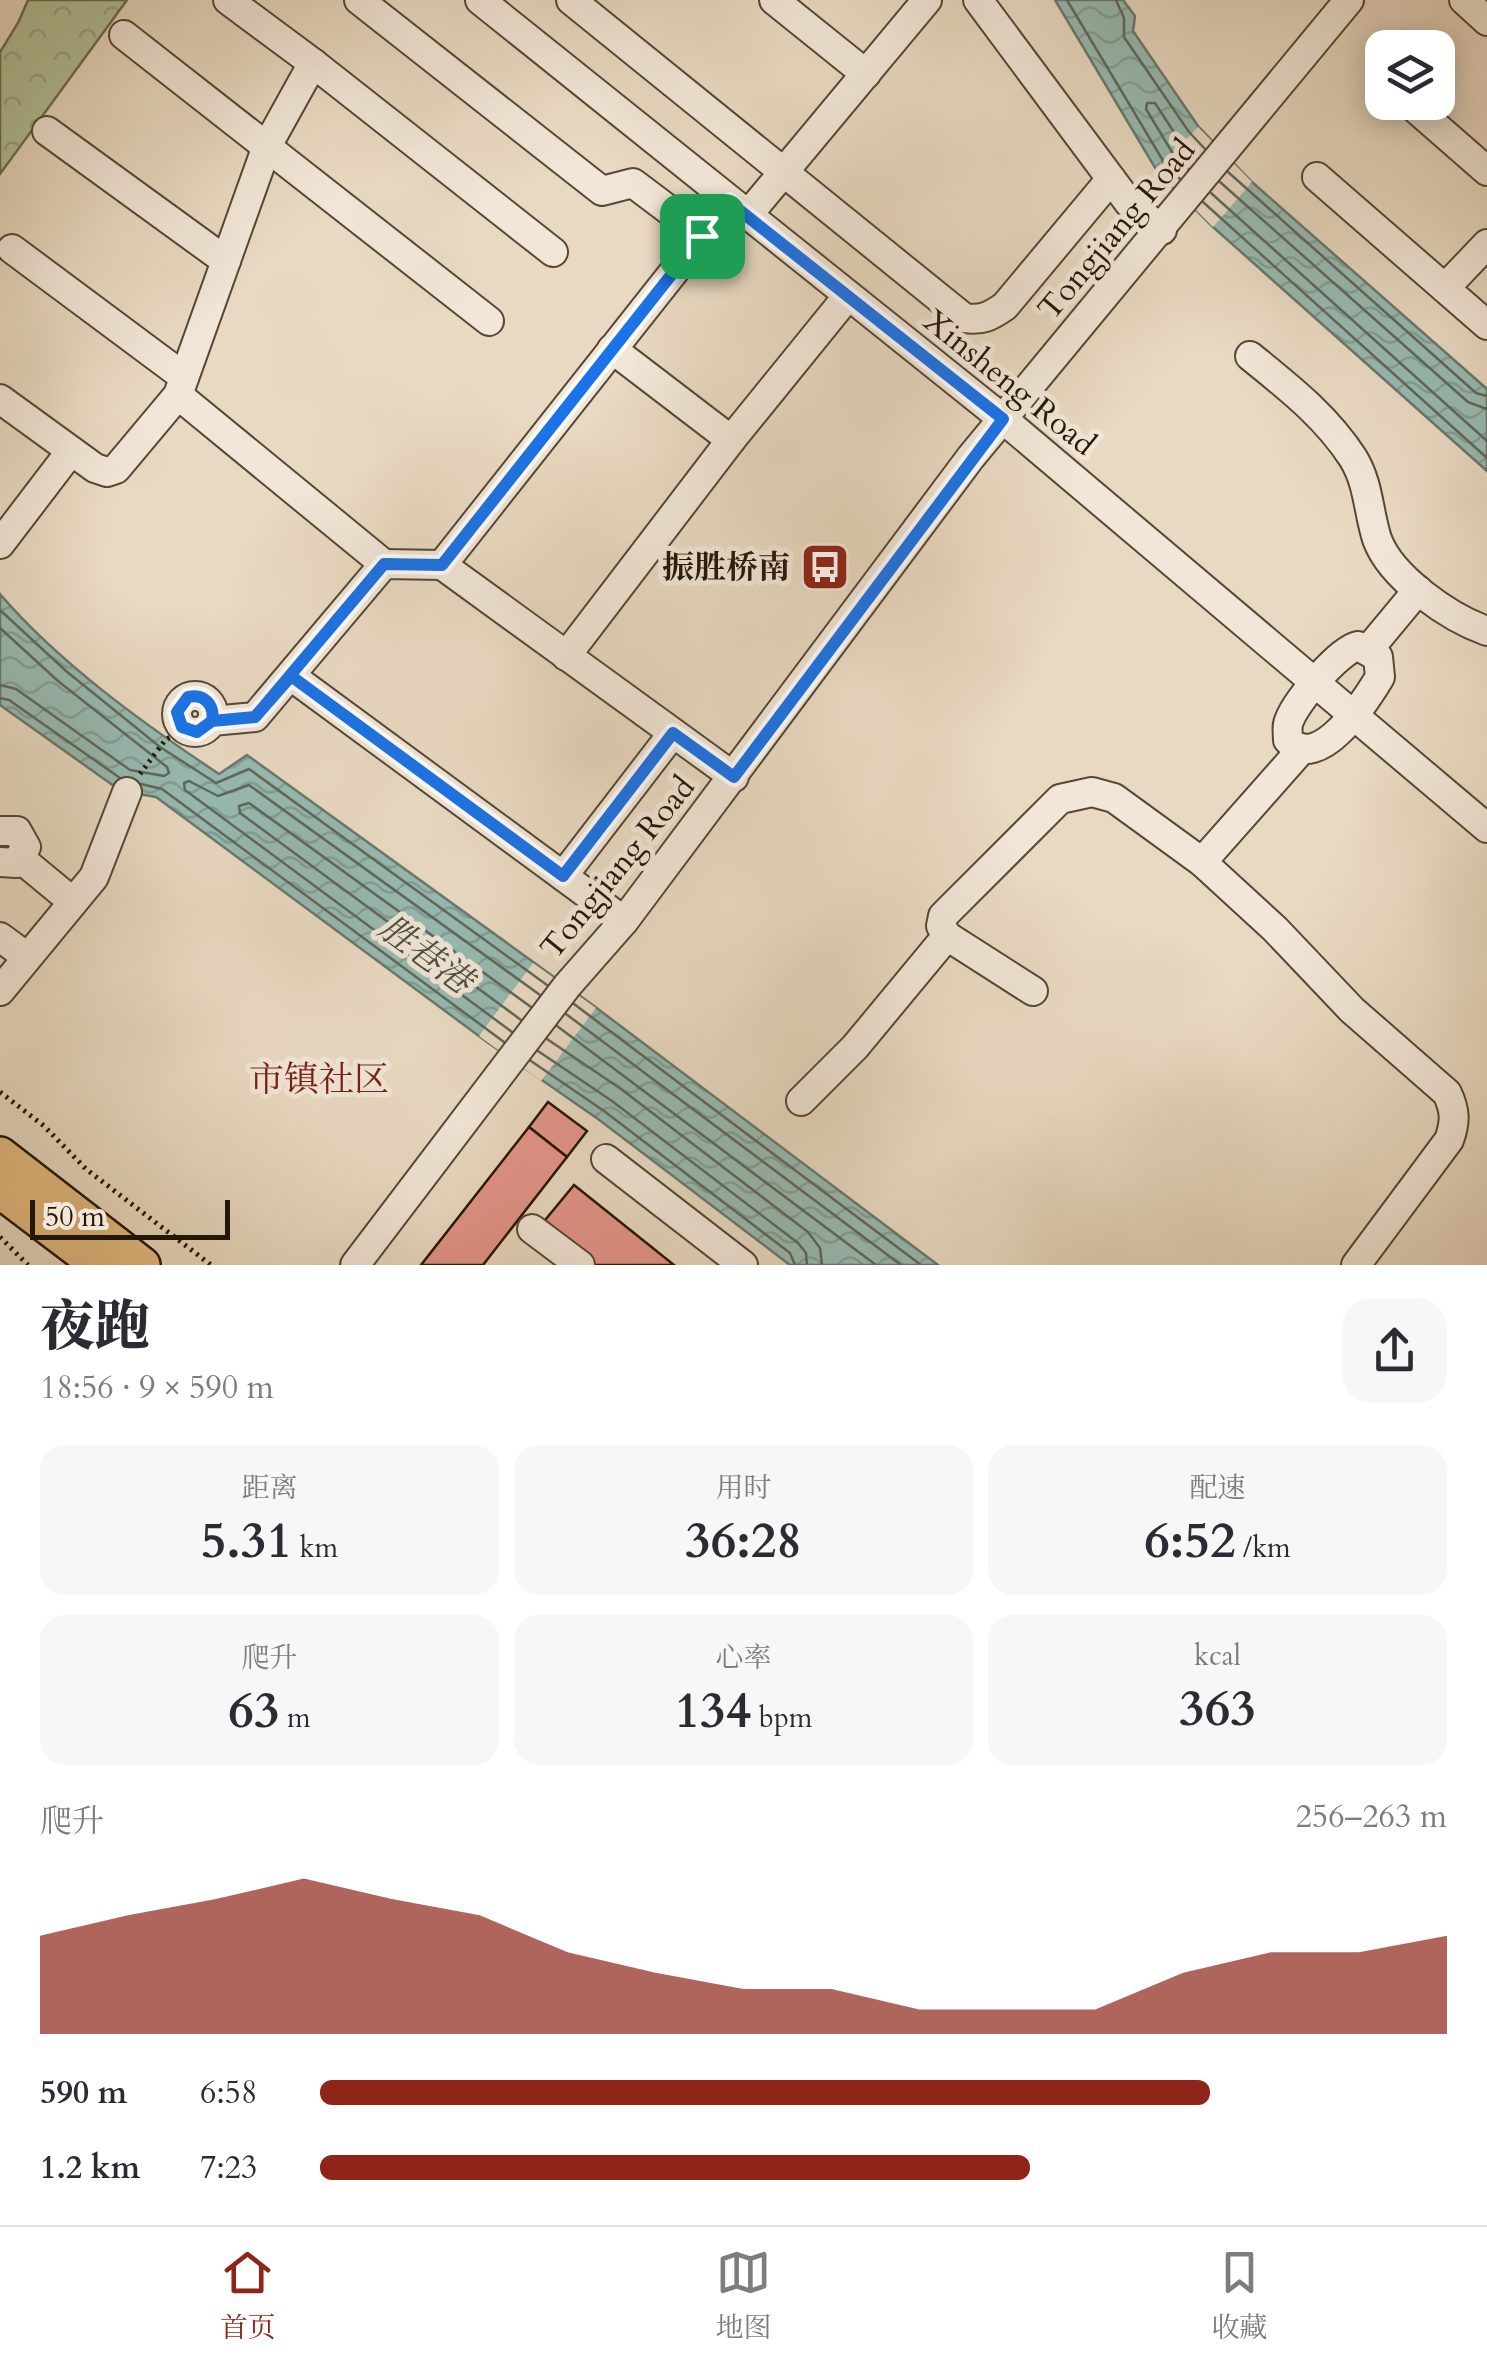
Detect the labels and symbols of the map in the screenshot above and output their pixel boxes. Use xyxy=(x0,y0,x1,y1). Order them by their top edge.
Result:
street label: Tongjiang Road xyxy=(1028,130,1206,329)
pin xyxy=(660,194,745,279)
street label: Xinsheng Road xyxy=(914,300,1105,466)
bus stop icon: 振胜桥南 xyxy=(799,541,851,593)
place label: 振胜桥南 xyxy=(662,546,790,590)
street label: Tongjiang Road xyxy=(530,767,705,968)
water label: 胜巷港 xyxy=(369,905,485,1007)
district label: 市镇社区 xyxy=(249,1056,389,1104)
scale bar xyxy=(30,1195,230,1240)

